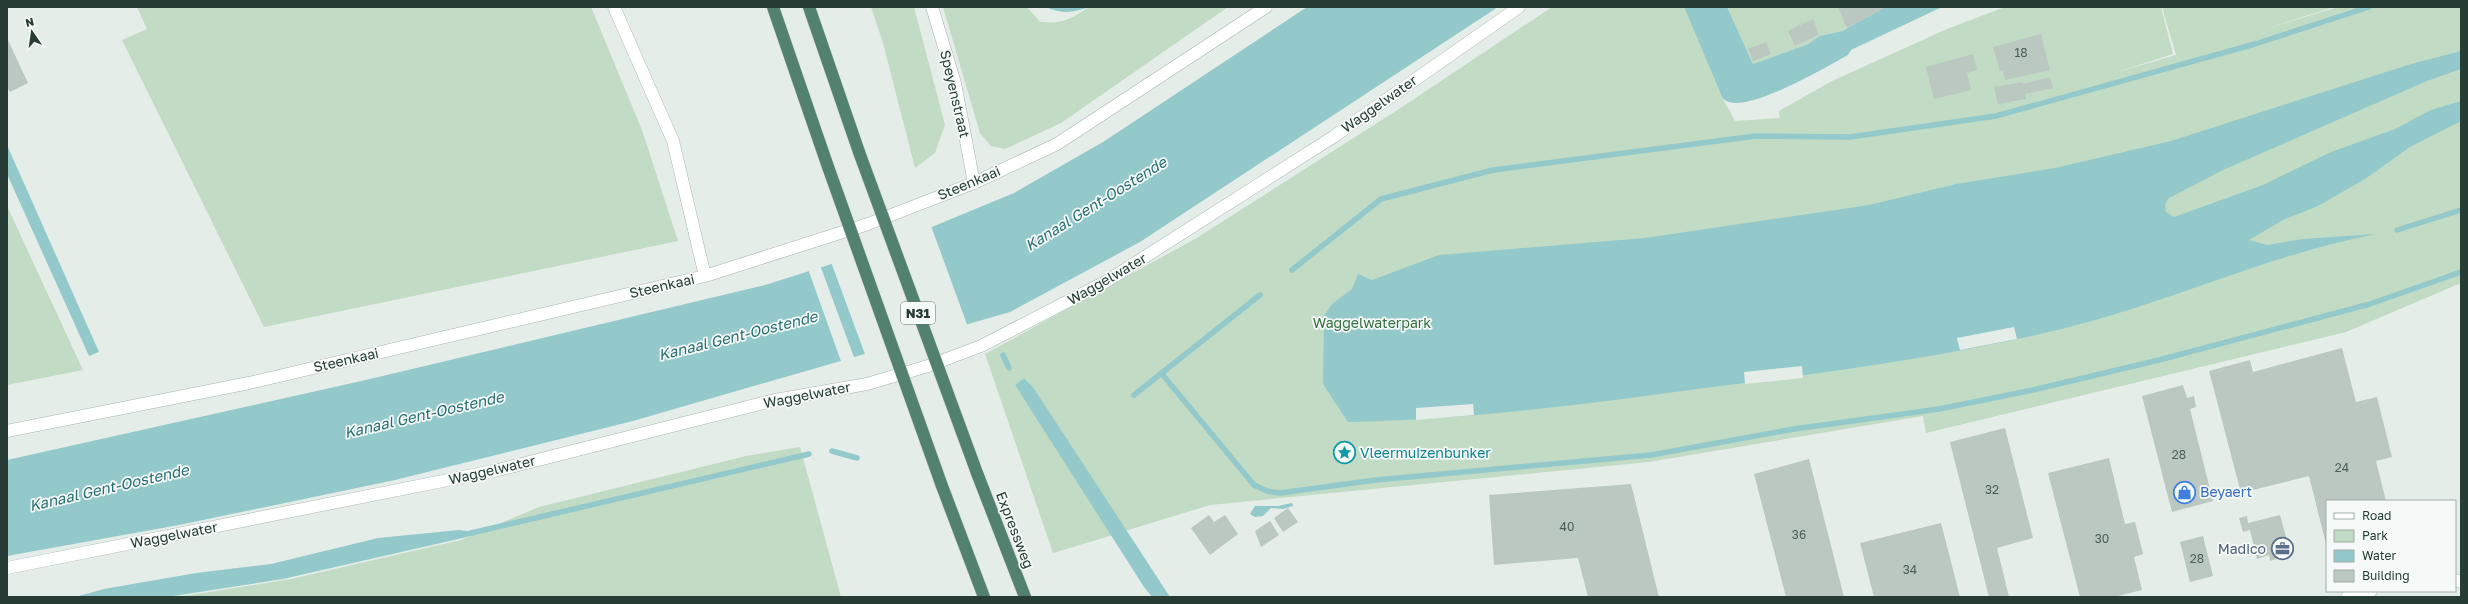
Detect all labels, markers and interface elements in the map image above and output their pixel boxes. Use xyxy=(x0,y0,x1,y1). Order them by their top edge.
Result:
north arrow xyxy=(12,12,52,52)
text: N xyxy=(24,14,35,29)
house number: 18 xyxy=(2014,45,2028,60)
street label: Speyenstraat xyxy=(937,48,974,139)
street label: Waggelwater xyxy=(1338,71,1420,136)
water label: Kanaal Gent-Oostende xyxy=(1022,152,1170,254)
street label: Steenkaai xyxy=(935,162,1003,203)
street label: Waggelwater xyxy=(1064,249,1150,308)
street label: Steenkaai xyxy=(628,270,696,301)
road number: N31 xyxy=(901,302,935,324)
water label: Kanaal Gent-Oostende xyxy=(656,306,820,363)
park label: Waggelwaterpark xyxy=(1313,314,1431,331)
street label: Steenkaai xyxy=(312,344,380,375)
street label: Waggelwater xyxy=(762,378,852,411)
water label: Kanaal Gent-Oostende xyxy=(342,387,506,441)
place icon: Vleermuizenbunker xyxy=(1331,440,1357,466)
place label: Vleermuizenbunker xyxy=(1360,444,1491,461)
house number: 28 xyxy=(2172,447,2186,462)
street label: Waggelwater xyxy=(447,451,537,488)
water label: Kanaal Gent-Oostende xyxy=(27,460,191,514)
house number: 24 xyxy=(2335,460,2349,475)
shop icon: Beyaert xyxy=(2172,479,2198,505)
house number: 32 xyxy=(1985,482,1999,497)
place label: Beyaert xyxy=(2200,483,2252,500)
street label: Expressweg xyxy=(993,489,1038,571)
legend xyxy=(2326,500,2456,592)
text: Road xyxy=(2362,508,2391,523)
street label: Waggelwater xyxy=(129,518,219,551)
house number: 40 xyxy=(1560,519,1574,534)
house number: 36 xyxy=(1792,527,1806,542)
text: Park xyxy=(2362,528,2388,543)
house number: 30 xyxy=(2095,531,2109,546)
office icon: Madico xyxy=(2269,536,2295,562)
place label: Madico xyxy=(2218,540,2266,557)
text: Water xyxy=(2362,548,2396,563)
house number: 28 xyxy=(2190,551,2204,566)
house number: 34 xyxy=(1903,562,1917,577)
text: Building xyxy=(2362,568,2410,583)

